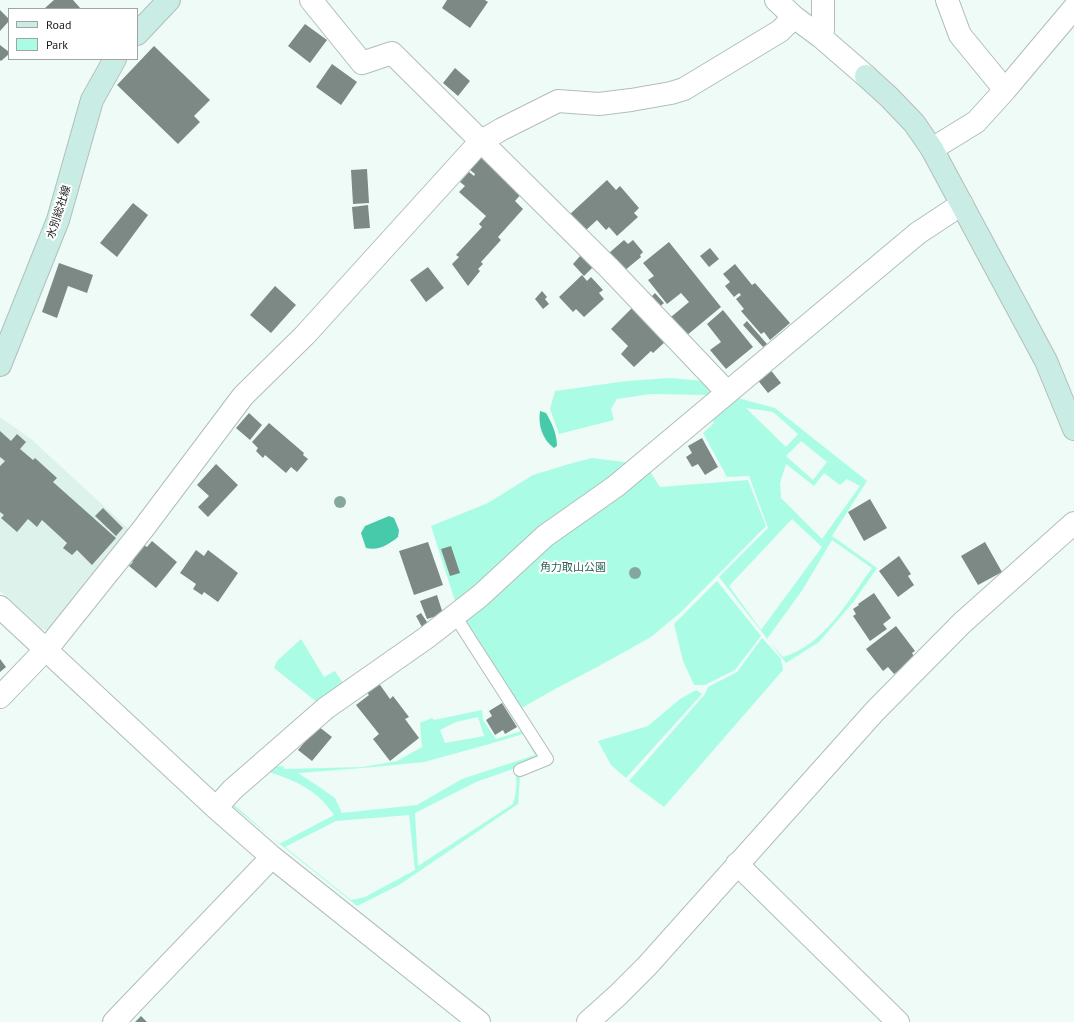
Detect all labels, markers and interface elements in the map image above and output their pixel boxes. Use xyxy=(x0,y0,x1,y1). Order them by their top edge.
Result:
legend xyxy=(8,8,138,60)
text: Road xyxy=(46,17,71,32)
text: Park xyxy=(46,37,68,52)
street label: 水別総社線 xyxy=(44,184,74,240)
park label: 角力取山公園 xyxy=(540,561,606,575)

